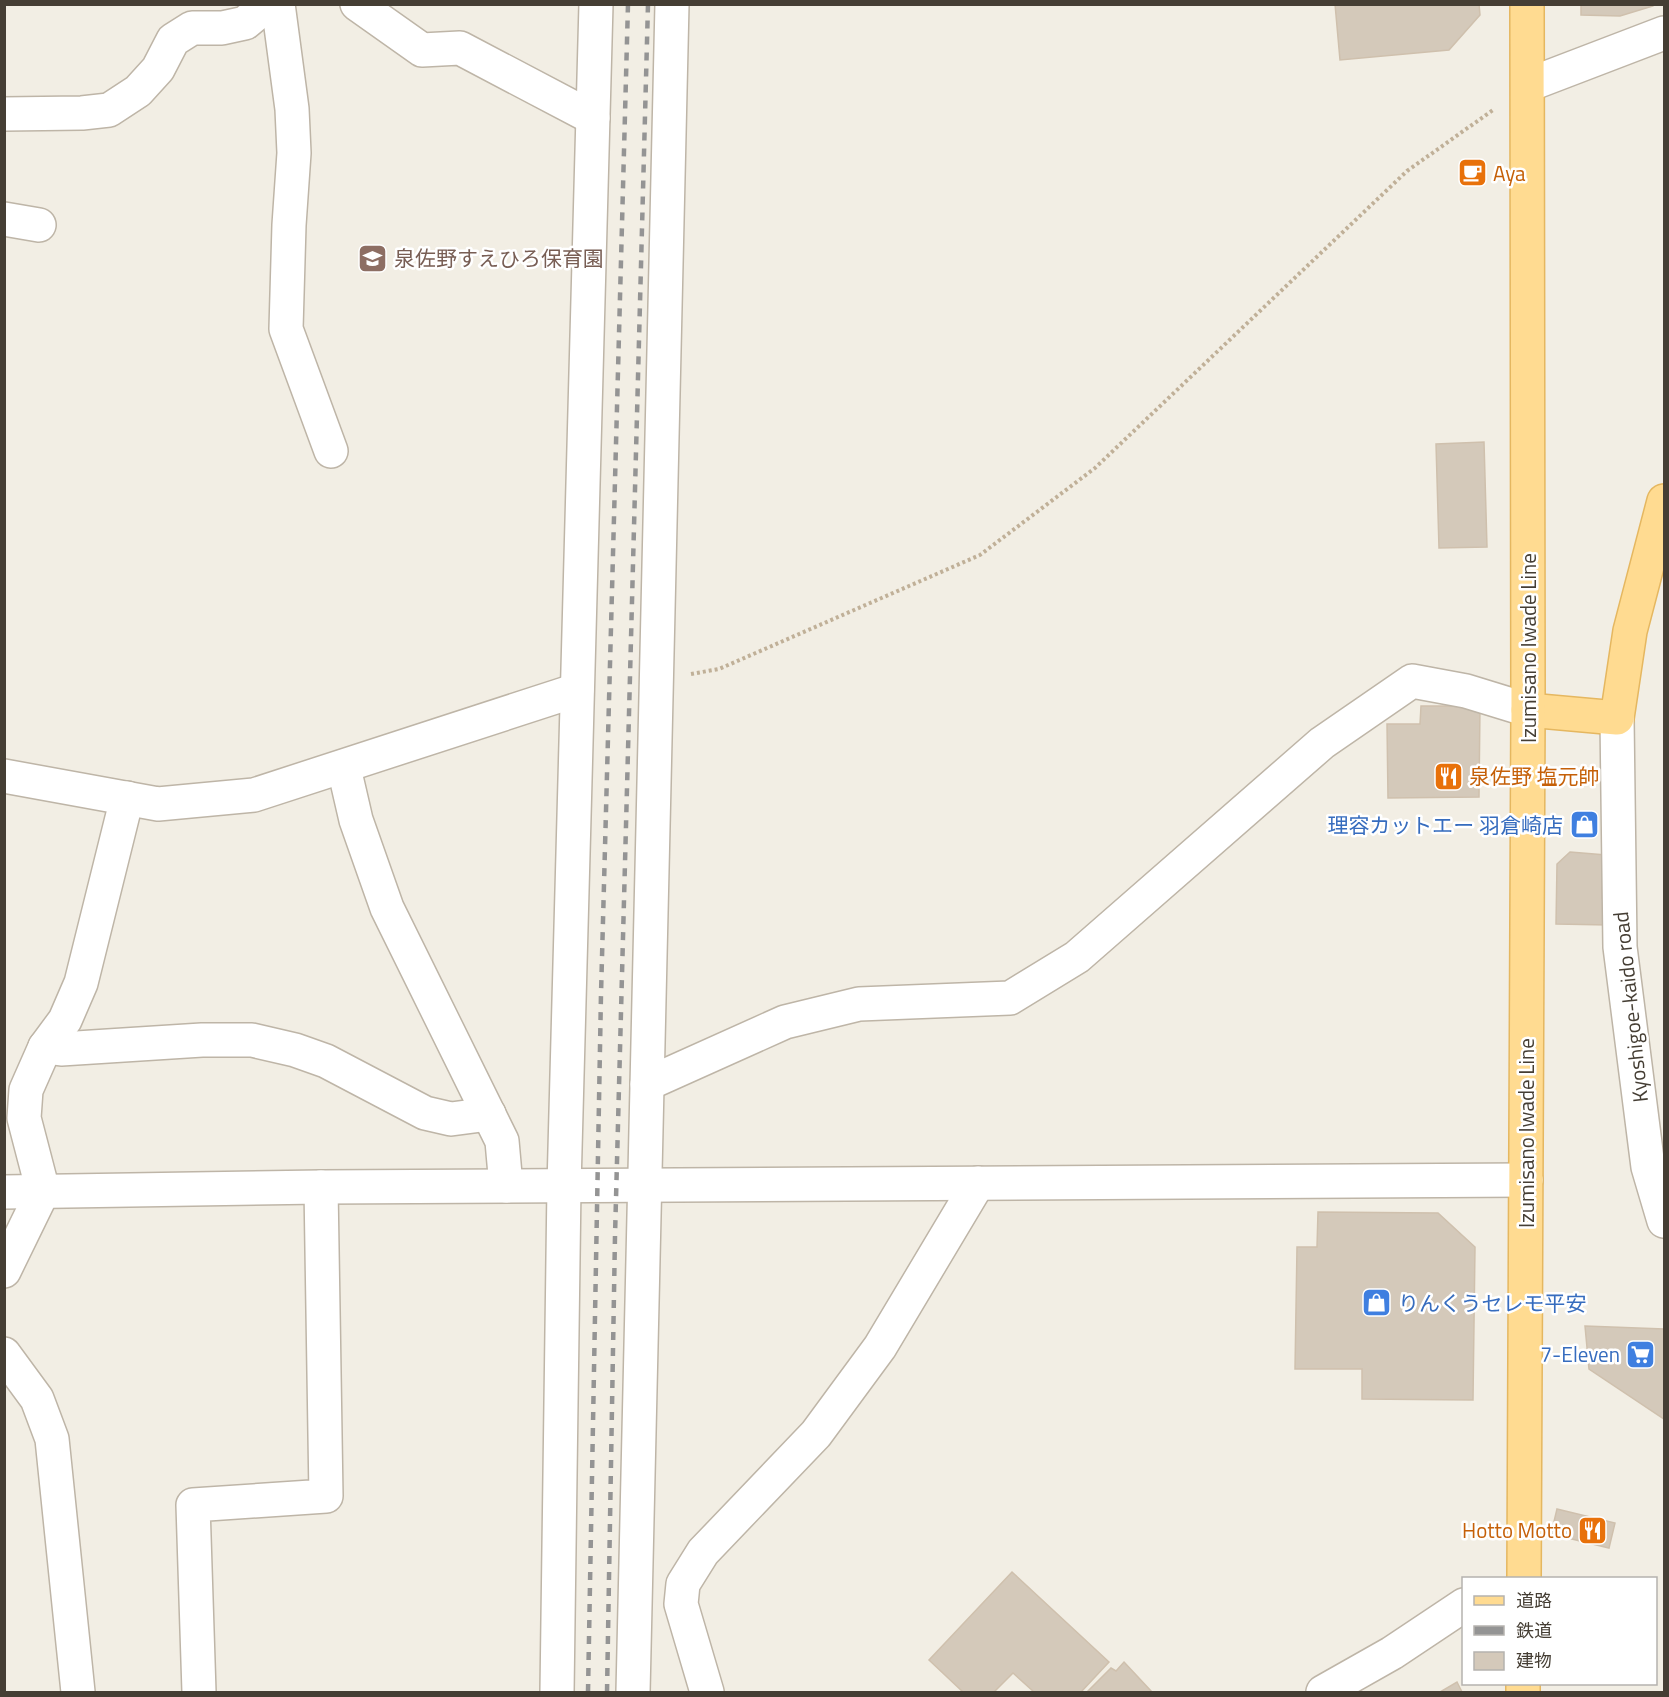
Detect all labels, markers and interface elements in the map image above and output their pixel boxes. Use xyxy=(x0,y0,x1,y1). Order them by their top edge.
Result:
cafe icon: Aya xyxy=(1456,157,1488,189)
place label: Aya xyxy=(1493,157,1526,189)
school or university icon: 泉佐野すえひろ保育園 xyxy=(357,242,389,274)
place label: 泉佐野すえひろ保育園 xyxy=(394,242,604,274)
street label: Izumisano Iwade Line xyxy=(1512,553,1544,743)
restaurant icon: 泉佐野 塩元帥 xyxy=(1432,760,1464,792)
place label: 泉佐野 塩元帥 xyxy=(1469,760,1600,792)
place label: 理容カットエー 羽倉崎店 xyxy=(1327,809,1563,841)
shop icon: 理容カットエー 羽倉崎店 xyxy=(1568,809,1600,841)
street label: Kyoshigoe-kaido road xyxy=(1604,910,1656,1104)
street label: Izumisano Iwade Line xyxy=(1510,1038,1542,1228)
shop icon: りんくうセレモ平安 xyxy=(1361,1287,1393,1319)
place label: りんくうセレモ平安 xyxy=(1398,1287,1587,1319)
place label: 7-Eleven xyxy=(1540,1338,1620,1370)
supermarket icon: 7-Eleven xyxy=(1625,1338,1657,1370)
place label: Hotto Motto xyxy=(1462,1514,1572,1546)
restaurant icon: Hotto Motto xyxy=(1577,1514,1609,1546)
legend xyxy=(1462,1577,1657,1685)
text: 道路 xyxy=(1516,1587,1552,1614)
text: 鉄道 xyxy=(1516,1617,1552,1644)
text: 建物 xyxy=(1516,1647,1552,1674)

